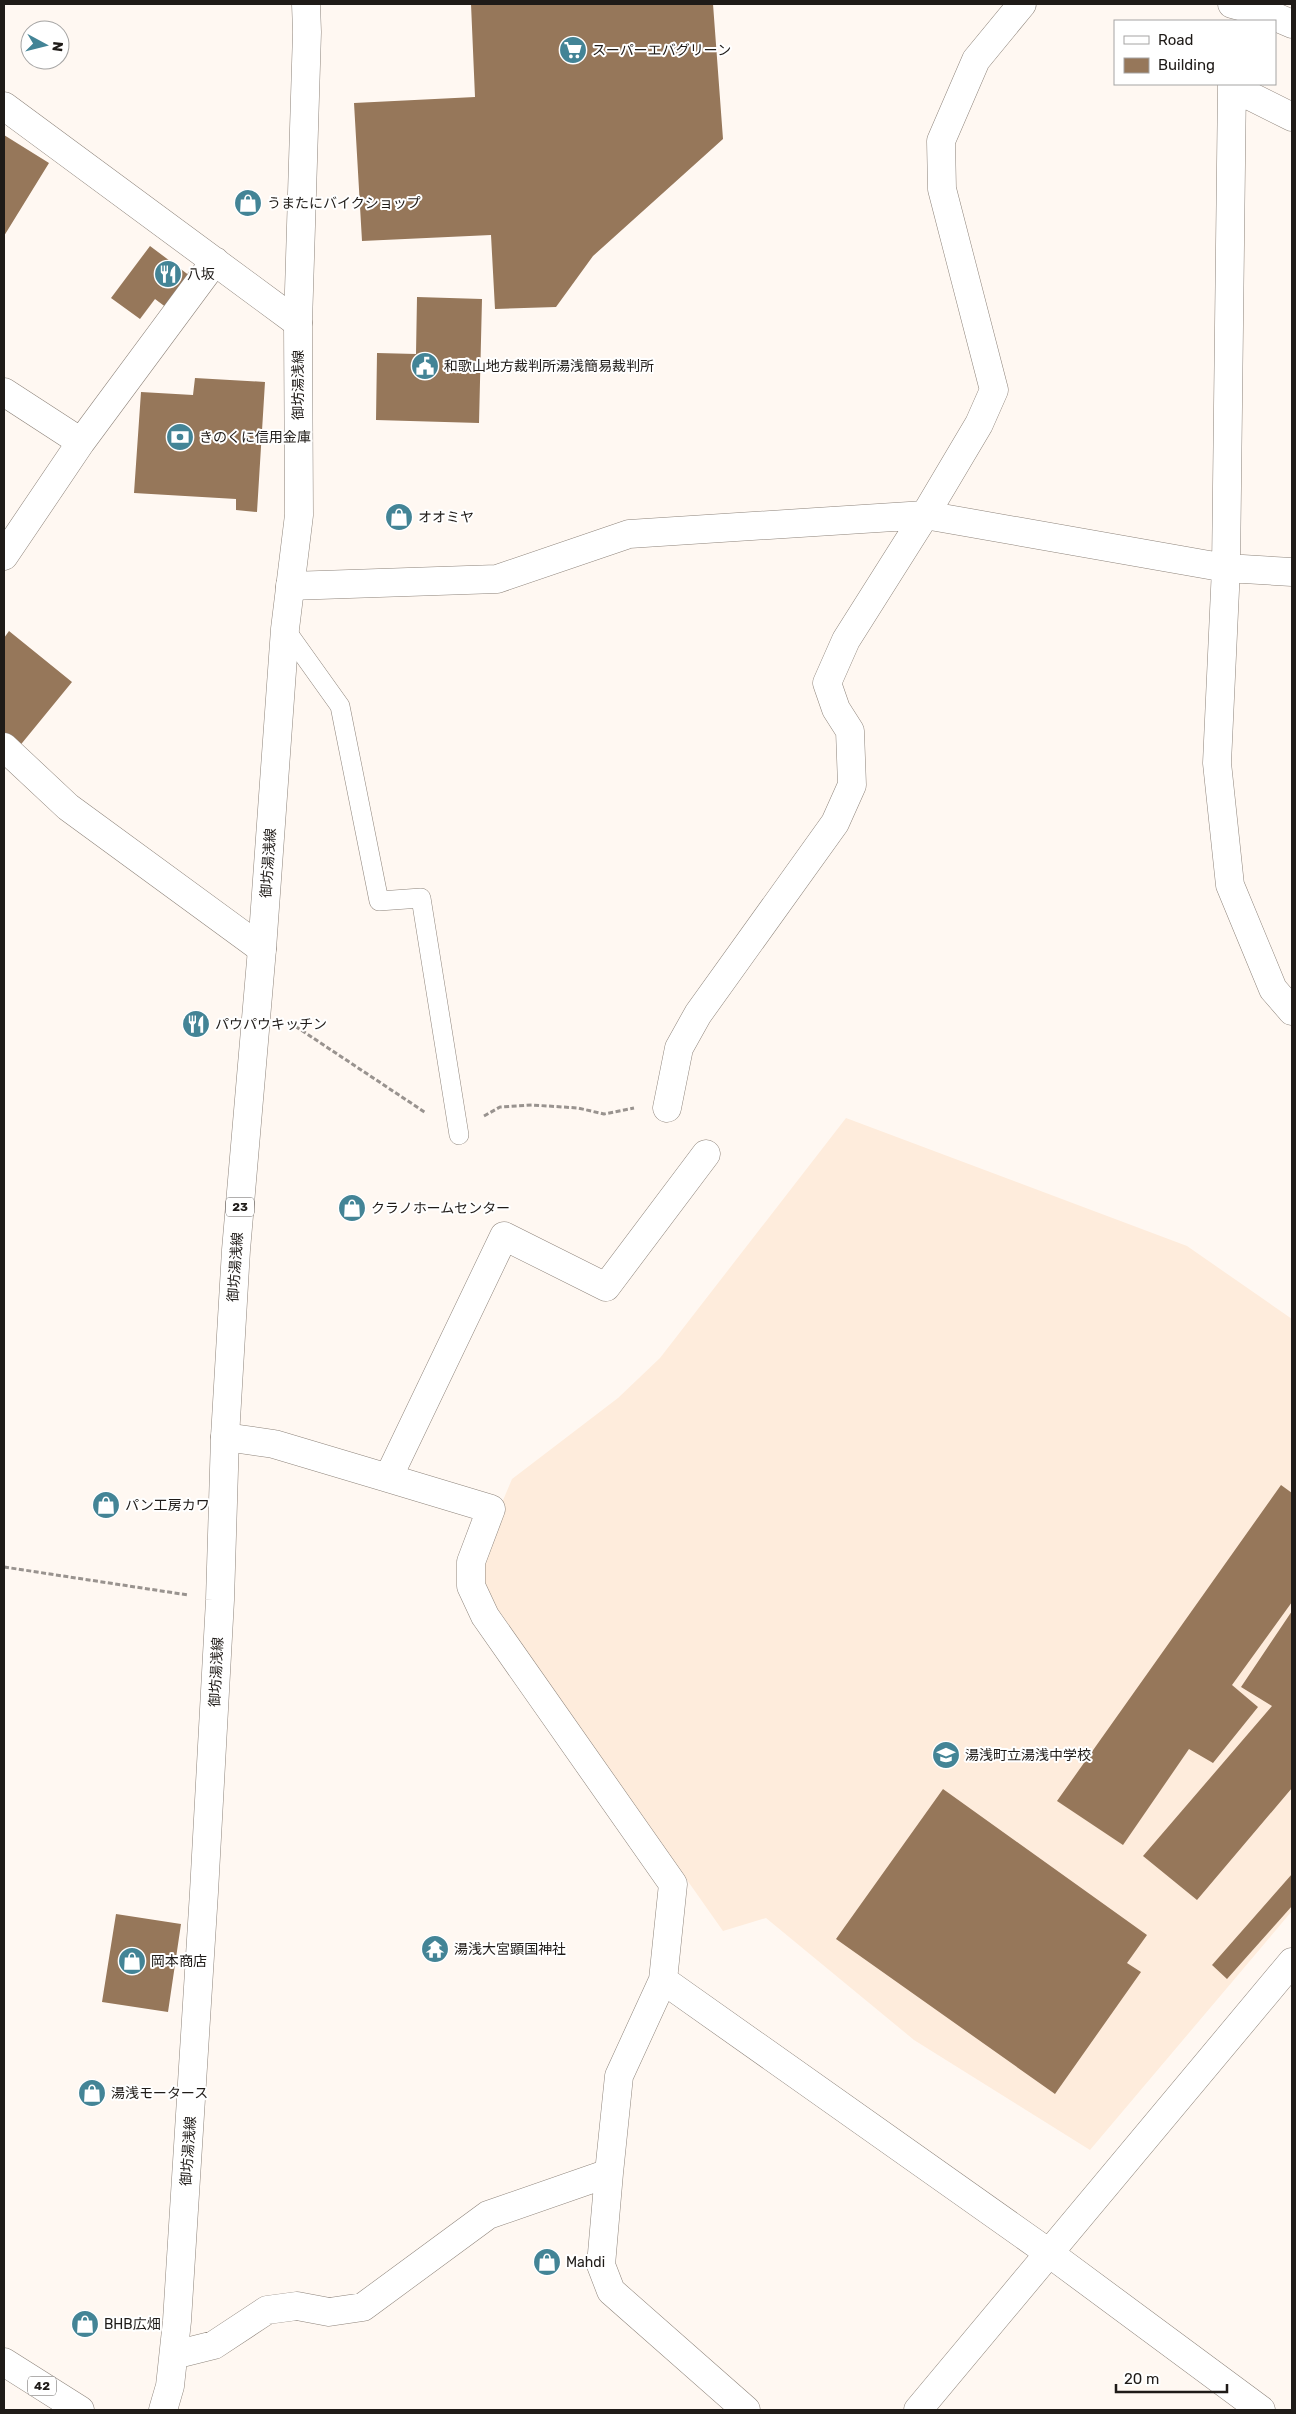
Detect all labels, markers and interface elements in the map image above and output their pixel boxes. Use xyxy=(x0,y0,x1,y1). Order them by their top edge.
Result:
north arrow xyxy=(20,20,70,70)
legend xyxy=(1114,20,1276,85)
text: Road xyxy=(1158,31,1194,49)
supermarket icon: スーパーエバグリーン xyxy=(558,35,588,65)
text: N xyxy=(48,40,66,53)
place label: スーパーエバグリーン xyxy=(592,42,731,59)
text: Building xyxy=(1158,56,1215,74)
shop icon: うまたにバイクショップ xyxy=(233,188,263,218)
place label: うまたにバイクショップ xyxy=(267,195,421,212)
restaurant icon: 八坂 xyxy=(153,259,183,289)
place label: 八坂 xyxy=(187,266,215,283)
street label: 御坊湯浅線 xyxy=(290,350,307,420)
public building icon: 和歌山地方裁判所湯浅簡易裁判所 xyxy=(410,351,440,381)
place label: 和歌山地方裁判所湯浅簡易裁判所 xyxy=(444,358,654,375)
bank icon: きのくに信用金庫 xyxy=(165,422,195,452)
place label: きのくに信用金庫 xyxy=(199,429,311,446)
shop icon: オオミヤ xyxy=(384,502,414,532)
place label: オオミヤ xyxy=(418,509,474,526)
street label: 御坊湯浅線 xyxy=(258,828,279,899)
restaurant icon: パウパウキッチン xyxy=(181,1009,211,1039)
place label: パウパウキッチン xyxy=(215,1016,327,1033)
shop icon: クラノホームセンター xyxy=(337,1193,367,1223)
road number: 23 xyxy=(226,1198,254,1216)
place label: クラノホームセンター xyxy=(371,1200,510,1217)
street label: 御坊湯浅線 xyxy=(225,1232,246,1303)
shop icon: パン工房カワ xyxy=(91,1490,121,1520)
place label: パン工房カワ xyxy=(125,1497,210,1514)
street label: 御坊湯浅線 xyxy=(206,1637,227,1707)
school or university icon: 湯浅町立湯浅中学校 xyxy=(931,1740,961,1770)
place label: 湯浅町立湯浅中学校 xyxy=(965,1747,1091,1764)
temple icon: 湯浅大宮顕国神社 xyxy=(420,1934,450,1964)
place label: 湯浅大宮顕国神社 xyxy=(454,1941,566,1958)
shop icon: 岡本商店 xyxy=(117,1946,147,1976)
place label: 岡本商店 xyxy=(151,1953,207,1970)
shop icon: 湯浅モータース xyxy=(77,2078,107,2108)
place label: 湯浅モータース xyxy=(111,2085,208,2102)
street label: 御坊湯浅線 xyxy=(178,2116,199,2187)
shop icon: Mahdi xyxy=(532,2247,562,2277)
place label: Mahdi xyxy=(566,2254,605,2271)
shop icon: BHB広畑 xyxy=(70,2309,100,2339)
place label: BHB広畑 xyxy=(104,2316,161,2333)
scale bar xyxy=(1116,2362,1227,2394)
text: 20 m xyxy=(1124,2370,1159,2388)
road number: 42 xyxy=(28,2376,56,2396)

